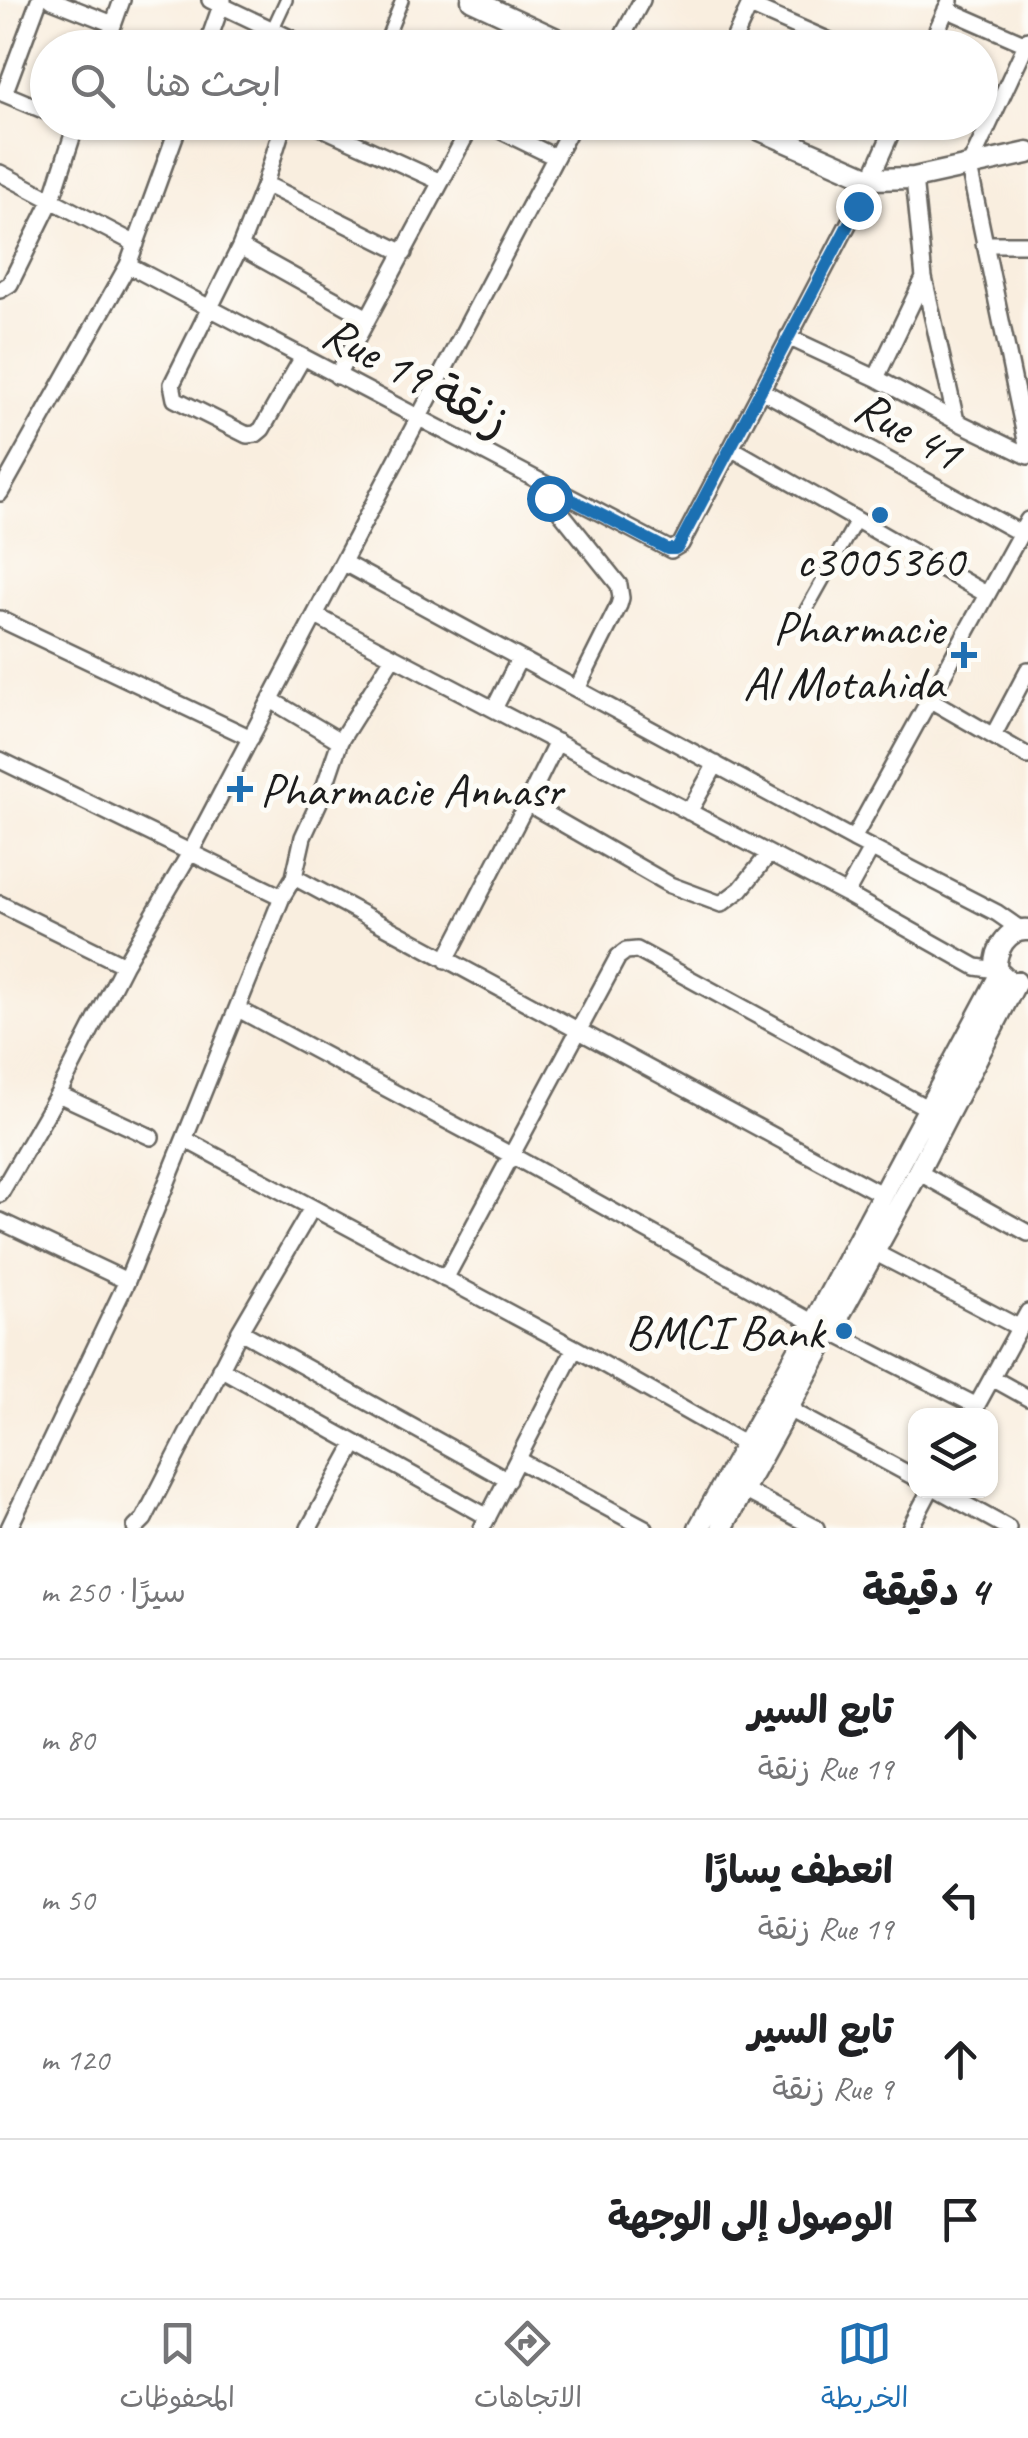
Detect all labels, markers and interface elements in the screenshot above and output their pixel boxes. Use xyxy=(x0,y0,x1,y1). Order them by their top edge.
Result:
search box xyxy=(30,30,998,140)
icon: search xyxy=(65,58,120,113)
text: ابحث هنا xyxy=(145,60,281,107)
route end xyxy=(836,184,882,230)
street label: Rue 19 زنقة xyxy=(313,302,520,450)
street label: Rue 41 xyxy=(845,376,974,485)
route start xyxy=(527,476,573,522)
marker: c3005360 xyxy=(869,504,891,526)
place label: c3005360 xyxy=(796,531,968,591)
place label: Pharmacie Al Motahida xyxy=(743,598,947,713)
marker: Pharmacie Al Motahida xyxy=(953,644,975,666)
place label: Pharmacie Annasr xyxy=(260,760,567,820)
marker: Pharmacie Annasr xyxy=(229,778,251,800)
place label: BMCI Bank xyxy=(625,1302,827,1362)
marker: BMCI Bank xyxy=(833,1320,855,1342)
map controls xyxy=(908,1408,998,1498)
button: layers xyxy=(908,1408,998,1498)
text: 4 دقيقة xyxy=(862,1565,988,1618)
text: سيرًا · 250 m xyxy=(40,1571,186,1612)
text: تابع السير xyxy=(748,1687,893,1734)
icon: ahead xyxy=(933,1712,988,1767)
text: 80 m xyxy=(40,1719,94,1760)
text: Rue 19 زنقة xyxy=(758,1748,893,1789)
text: انعطف يسارًا xyxy=(704,1847,893,1894)
icon: left xyxy=(933,1872,988,1927)
text: 50 m xyxy=(40,1879,94,1920)
text: Rue 19 زنقة xyxy=(758,1908,893,1949)
text: تابع السير xyxy=(748,2007,893,2054)
icon: ahead xyxy=(933,2032,988,2087)
text: 120 m xyxy=(40,2039,109,2080)
text: Rue 9 زنقة xyxy=(772,2068,893,2109)
icon: arrive xyxy=(933,2192,988,2247)
text: الوصول إلى الوجهة xyxy=(607,2194,893,2241)
tab: المحفوظات xyxy=(120,2316,235,2422)
tab: الاتجاهات xyxy=(474,2316,582,2422)
tab: الخريطة xyxy=(821,2316,908,2422)

